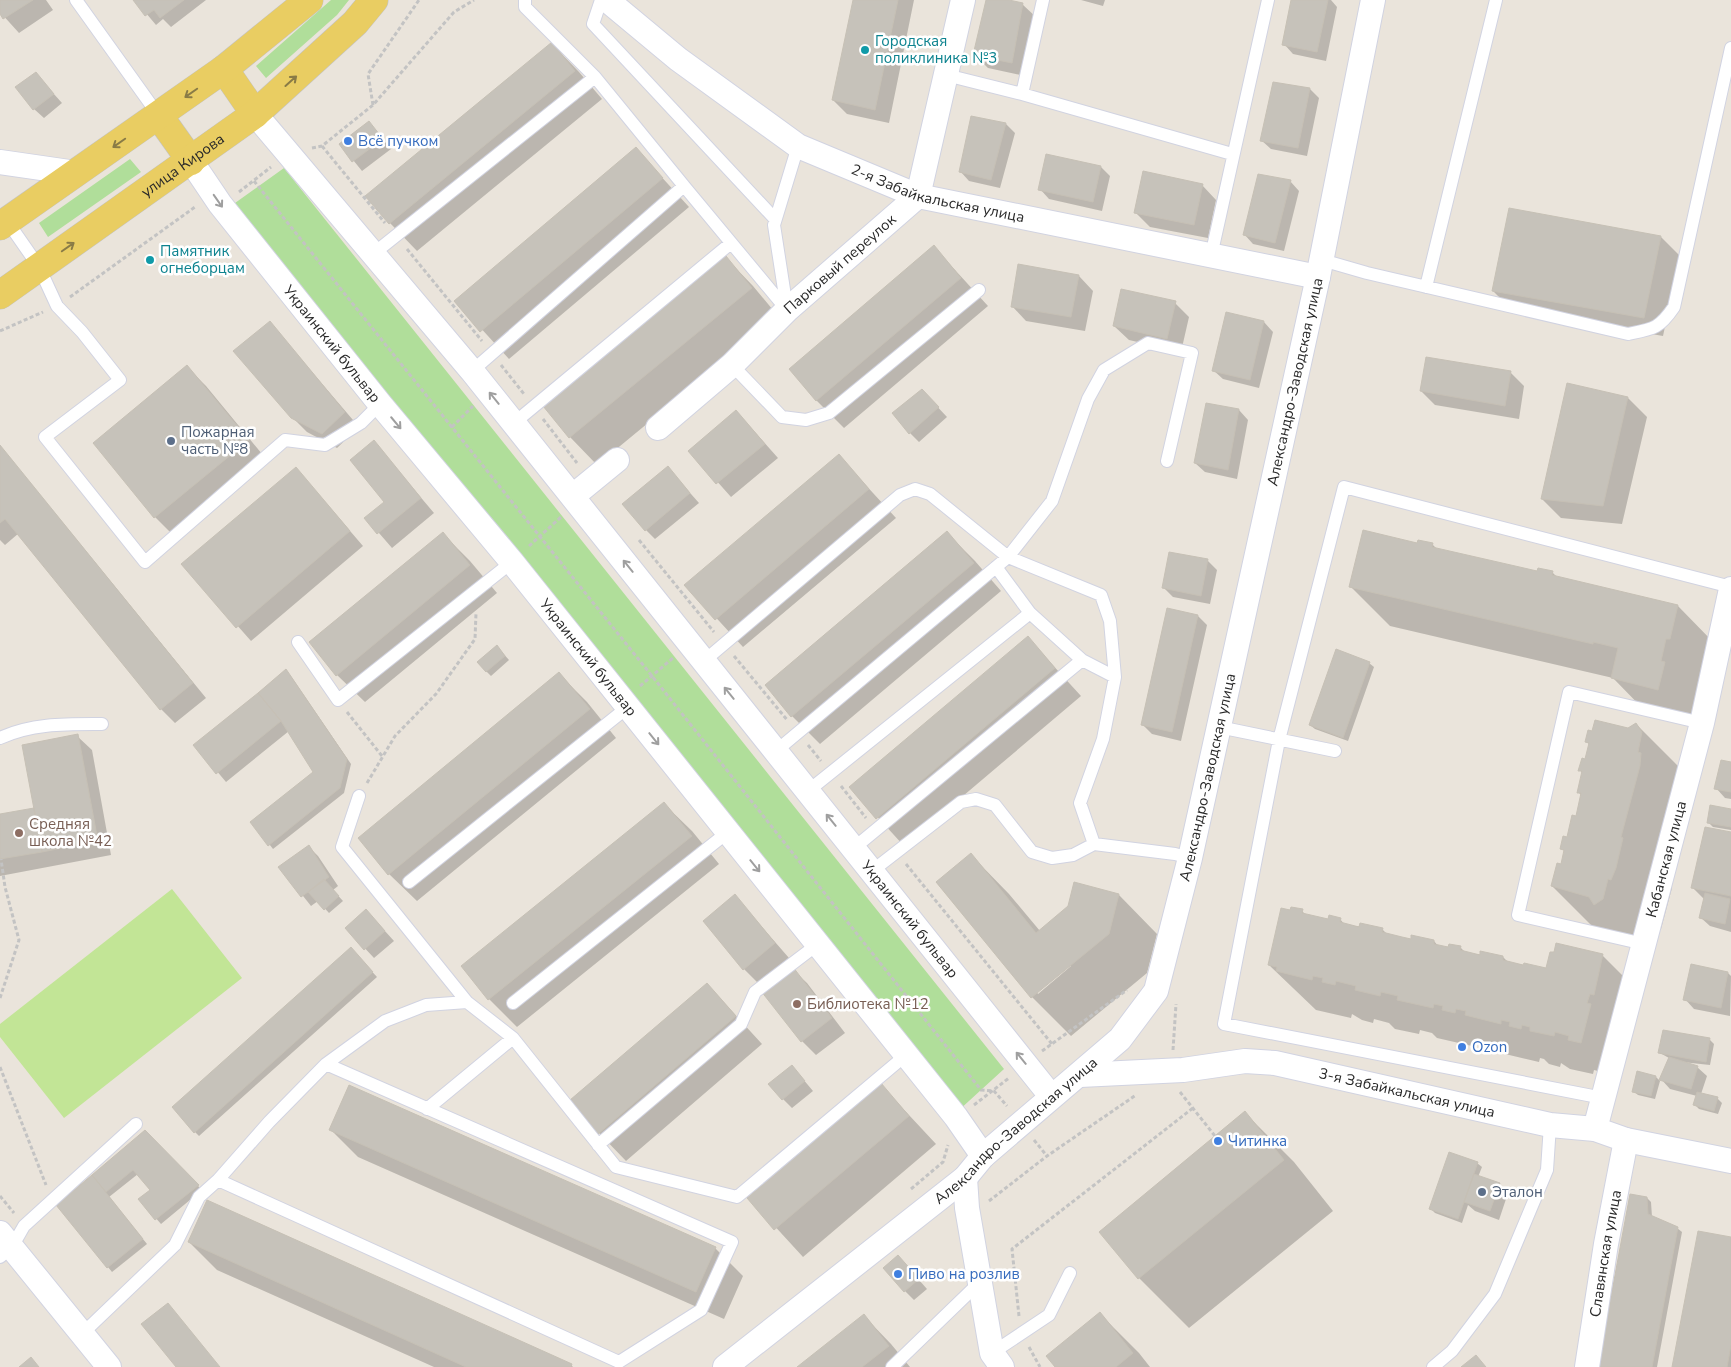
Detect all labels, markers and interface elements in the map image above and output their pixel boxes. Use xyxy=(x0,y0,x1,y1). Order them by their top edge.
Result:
place label: Городская поликлиника №3 xyxy=(875,31,997,68)
marker: Городская поликлиника №3 xyxy=(859,44,871,56)
one-way arrow xyxy=(285,75,298,87)
one-way arrow xyxy=(185,87,199,98)
street label: улица Кирова xyxy=(137,129,228,202)
place label: Всё пучком xyxy=(358,131,438,151)
marker: Всё пучком xyxy=(342,135,354,147)
one-way arrow xyxy=(112,138,126,148)
street label: 2-я Забайкальская улица xyxy=(848,159,1026,227)
one-way arrow xyxy=(213,194,223,208)
street label: Парковый переулок xyxy=(779,210,900,318)
place label: Памятник огнеборцам xyxy=(160,241,245,278)
one-way arrow xyxy=(61,242,75,252)
marker: Памятник огнеборцам xyxy=(144,254,156,266)
street label: Александро-Заводская улица xyxy=(1262,276,1328,488)
street label: Украинский бульвар xyxy=(278,280,385,407)
one-way arrow xyxy=(488,392,499,405)
one-way arrow xyxy=(390,417,402,430)
place label: Пожарная часть №8 xyxy=(181,422,255,459)
marker: Пожарная часть №8 xyxy=(165,435,177,447)
one-way arrow xyxy=(622,560,633,573)
street label: Украинский бульвар xyxy=(534,594,642,720)
street label: Александро-Заводская улица xyxy=(1174,671,1240,883)
one-way arrow xyxy=(724,687,735,700)
one-way arrow xyxy=(648,732,659,745)
street label: Кабанская улица xyxy=(1641,799,1691,920)
one-way arrow xyxy=(825,813,836,826)
place label: Средняя школа №42 xyxy=(29,814,112,851)
marker: Средняя школа №42 xyxy=(13,827,25,839)
street label: Украинский бульвар xyxy=(856,855,963,982)
one-way arrow xyxy=(750,859,761,872)
place label: Библиотека №12 xyxy=(807,994,929,1014)
marker: Библиотека №12 xyxy=(791,998,803,1010)
place label: Ozon xyxy=(1472,1037,1507,1057)
marker: Ozon xyxy=(1456,1041,1468,1053)
one-way arrow xyxy=(1016,1051,1027,1064)
street label: Александро-Заводская улица xyxy=(930,1053,1102,1209)
street label: 3-я Забайкальская улица xyxy=(1317,1063,1497,1122)
place label: Читинка xyxy=(1228,1131,1287,1151)
marker: Читинка xyxy=(1212,1135,1224,1147)
place label: Эталон xyxy=(1492,1182,1543,1202)
marker: Эталон xyxy=(1476,1186,1488,1198)
street label: Славянская улица xyxy=(1585,1188,1626,1319)
place label: Пиво на розлив xyxy=(908,1264,1020,1284)
marker: Пиво на розлив xyxy=(892,1268,904,1280)

